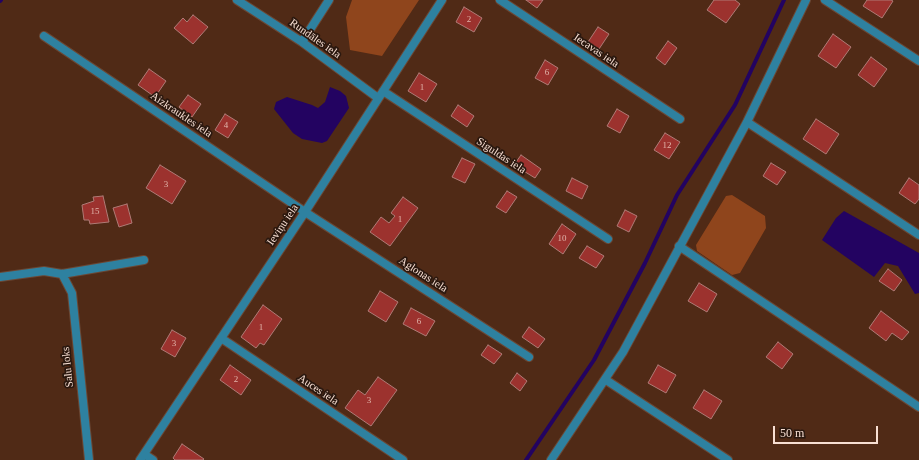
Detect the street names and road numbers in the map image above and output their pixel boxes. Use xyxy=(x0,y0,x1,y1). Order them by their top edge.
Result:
street label: Rundāles iela xyxy=(287,17,343,61)
street label: Iecavas iela xyxy=(571,31,621,71)
street label: Aizkraukles iela xyxy=(148,89,214,141)
street label: Siguldas iela xyxy=(474,135,528,177)
street label: Ieviņu iela xyxy=(264,202,302,248)
street label: Aglonas iela xyxy=(396,254,450,296)
street label: Salu loks xyxy=(59,346,77,388)
street label: Auces iela xyxy=(295,372,341,408)

